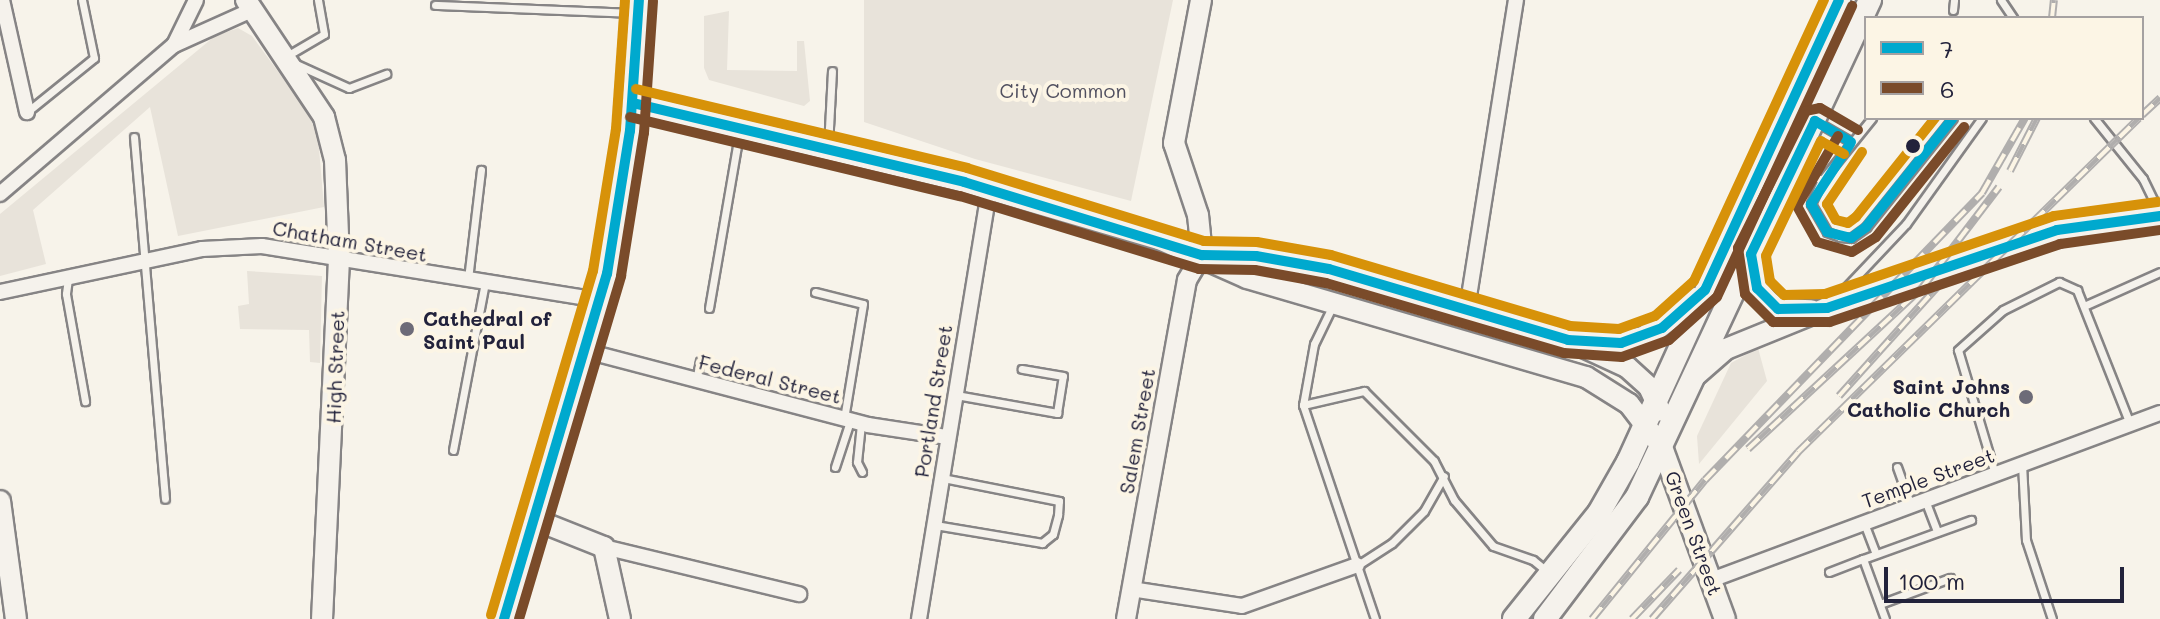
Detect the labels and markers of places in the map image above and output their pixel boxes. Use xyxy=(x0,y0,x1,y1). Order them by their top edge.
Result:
unlabelled marker xyxy=(1905,138,1921,154)
place label: Cathedral of Saint Paul xyxy=(423,306,551,353)
marker: Cathedral of Saint Paul xyxy=(398,320,416,338)
place label: Saint Johns Catholic Church xyxy=(1847,374,2010,421)
marker: Saint Johns Catholic Church xyxy=(2017,388,2035,406)

